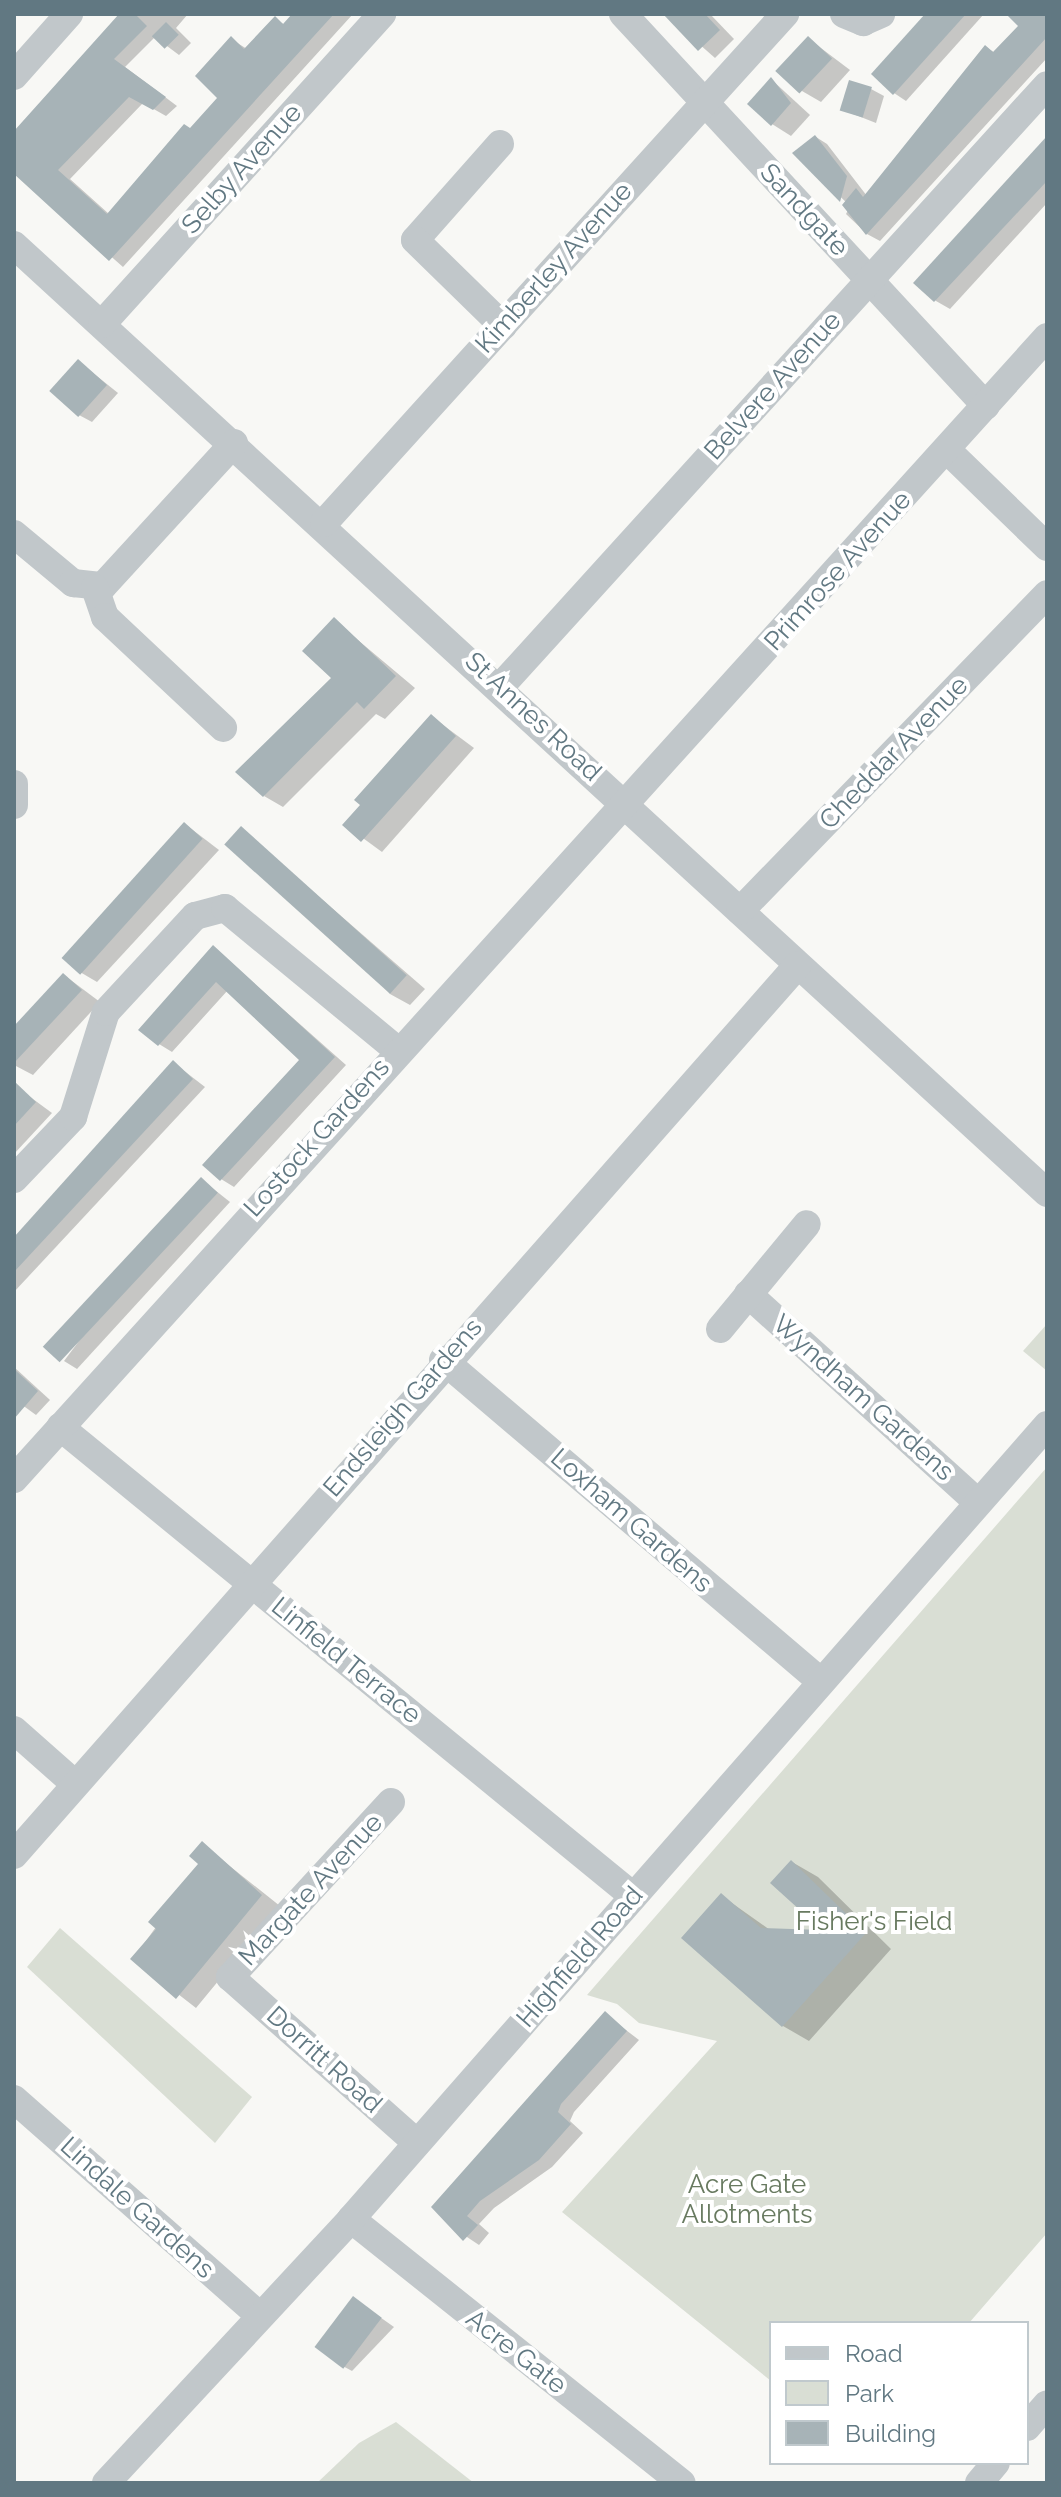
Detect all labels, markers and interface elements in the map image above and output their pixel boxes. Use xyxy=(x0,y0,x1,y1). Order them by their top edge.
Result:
street label: Selby Avenue xyxy=(175,97,309,241)
street label: Sandgate xyxy=(753,157,855,263)
street label: Kimberley Avenue xyxy=(469,176,639,360)
street label: Belvere Avenue xyxy=(698,305,848,467)
street label: Primrose Avenue xyxy=(758,484,918,658)
street label: St Annes Road xyxy=(458,646,608,788)
street label: Cheddar Avenue xyxy=(813,670,975,836)
street label: Lostock Gardens xyxy=(238,1052,396,1224)
street label: Wyndham Gardens xyxy=(766,1308,960,1488)
street label: Endsleigh Gardens xyxy=(317,1312,489,1504)
street label: Loxham Gardens xyxy=(544,1443,718,1599)
street label: Linfield Terrace xyxy=(265,1591,427,1731)
street label: Margate Avenue xyxy=(232,1807,390,1973)
street label: Highfield Road xyxy=(510,1880,650,2034)
park label: Fisher's Field xyxy=(796,1906,952,1938)
street label: Dorritt Road xyxy=(260,2000,388,2120)
street label: Lindale Gardens xyxy=(54,2131,220,2285)
park label: Acre Gate Allotments xyxy=(681,2169,813,2230)
street label: Acre Gate xyxy=(460,2303,572,2401)
legend xyxy=(769,2321,1029,2465)
text: Road xyxy=(845,2339,903,2368)
text: Park xyxy=(845,2379,894,2408)
text: Building xyxy=(845,2419,936,2448)

